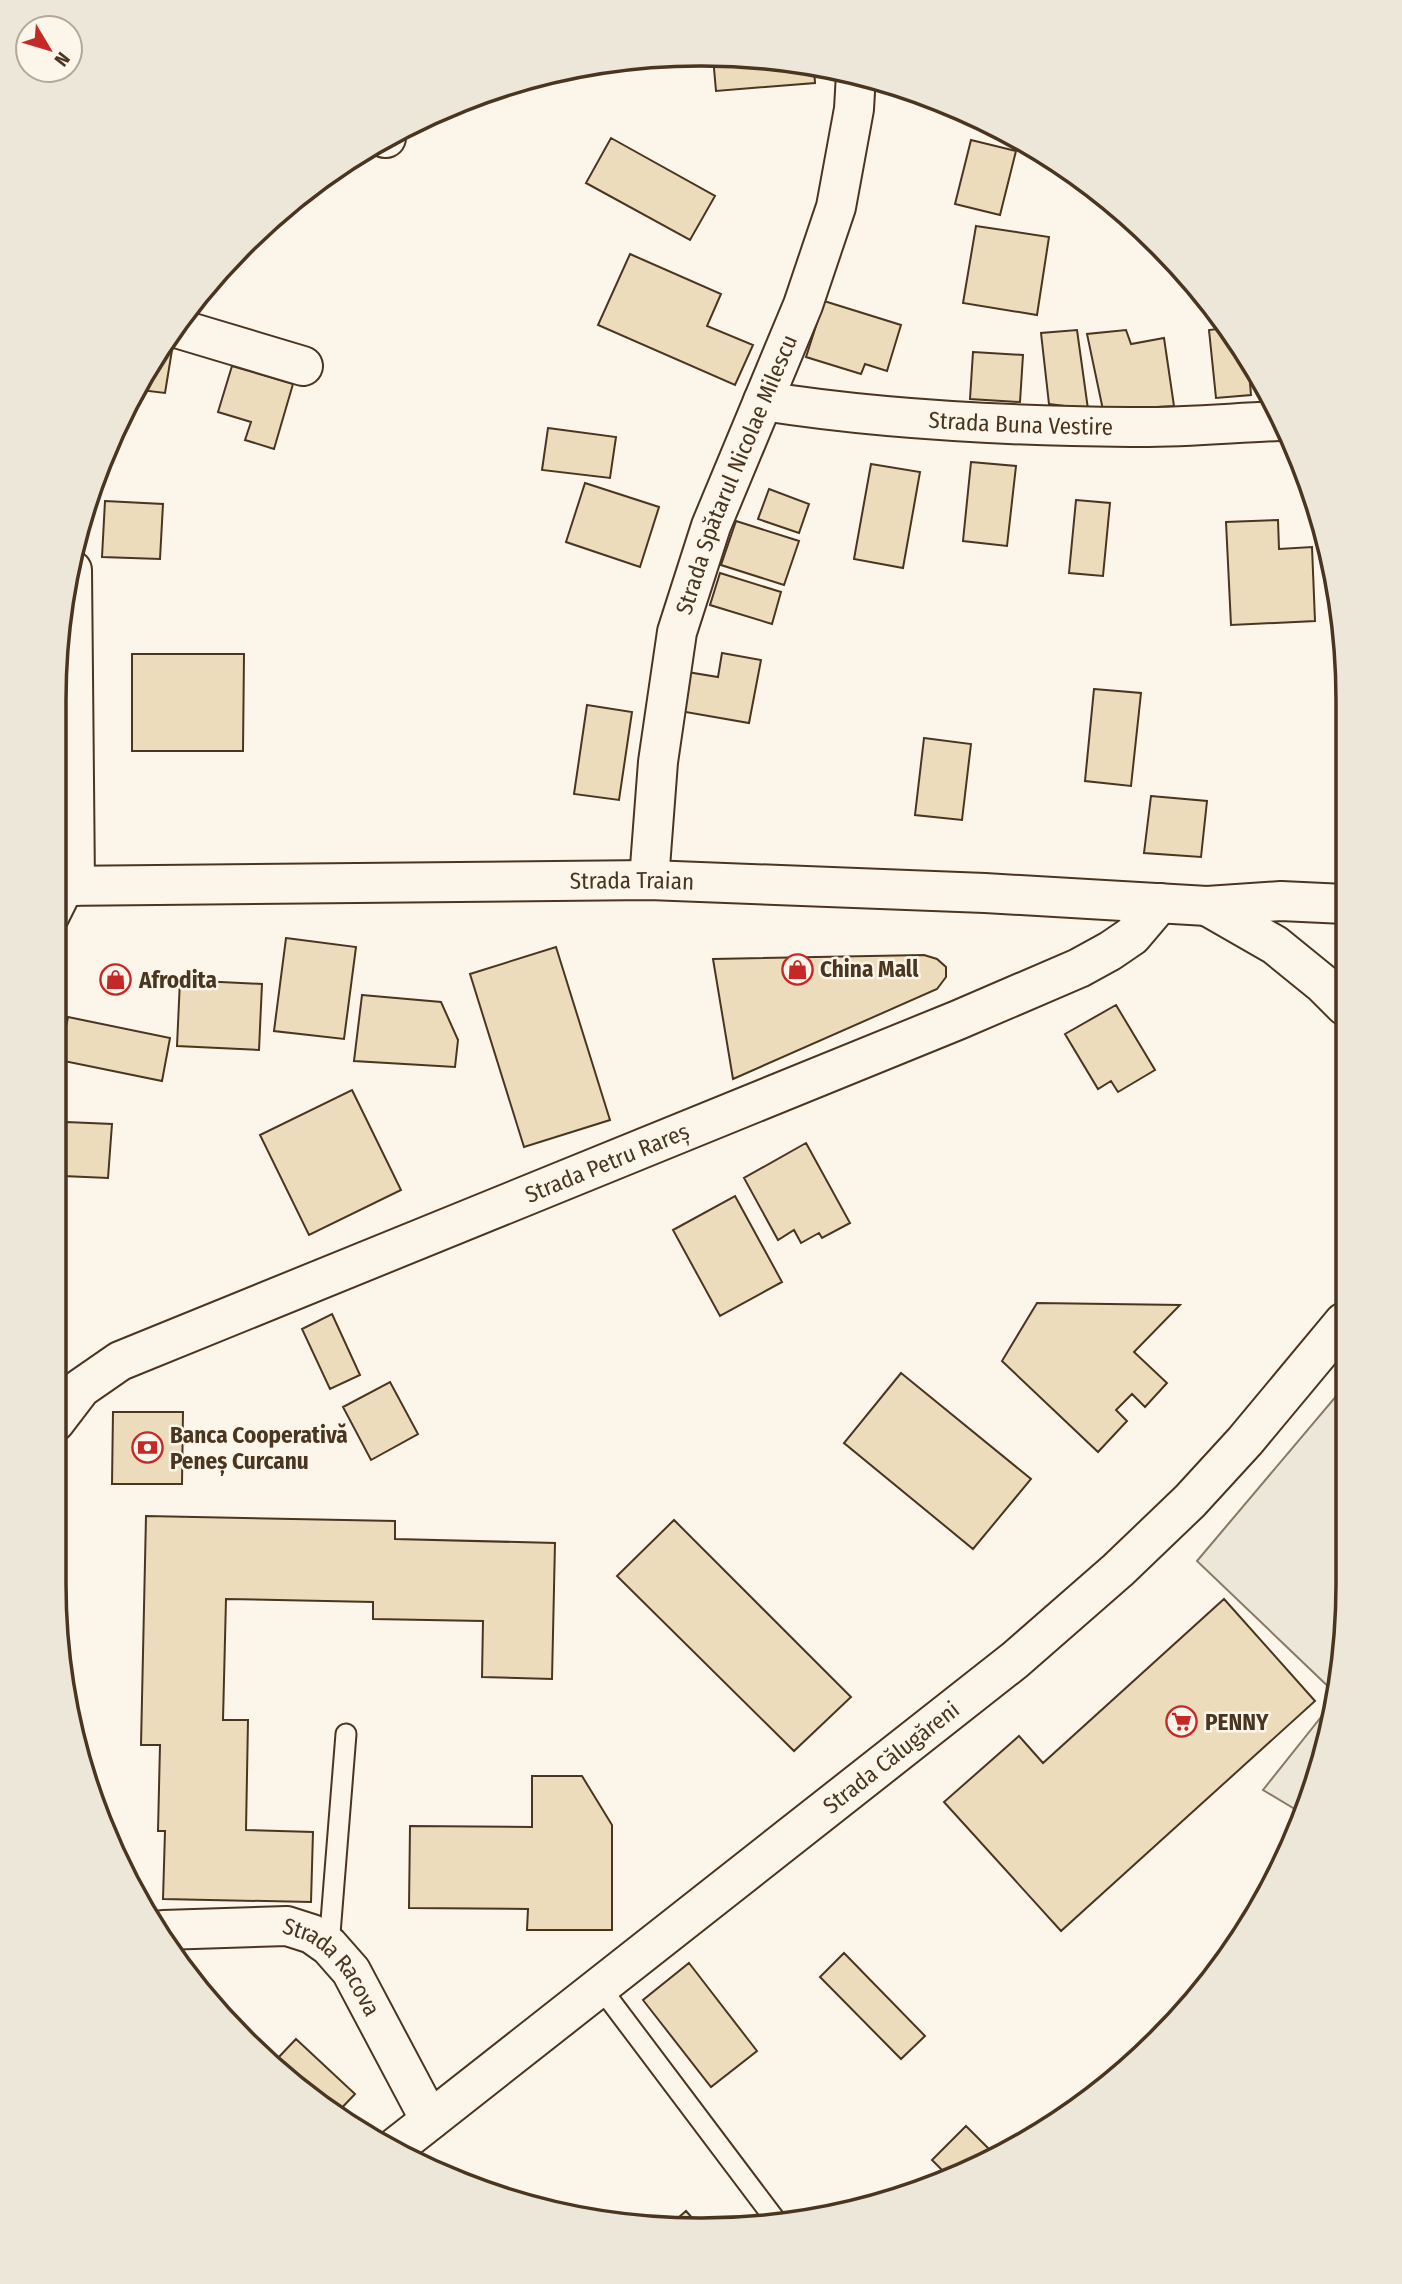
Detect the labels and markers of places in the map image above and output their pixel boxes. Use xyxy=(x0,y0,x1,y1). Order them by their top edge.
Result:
shop icon: China Mall xyxy=(780,952,814,986)
place label: China Mall xyxy=(820,955,919,983)
shop icon: Afrodita xyxy=(99,963,133,997)
place label: Afrodita xyxy=(138,966,217,994)
place label: Banca Cooperativă Peneș Curcanu xyxy=(170,1421,348,1477)
bank icon: Banca Cooperativă Peneș Curcanu xyxy=(130,1431,164,1465)
supermarket icon: PENNY xyxy=(1165,1705,1199,1739)
place label: PENNY xyxy=(1205,1708,1269,1736)

